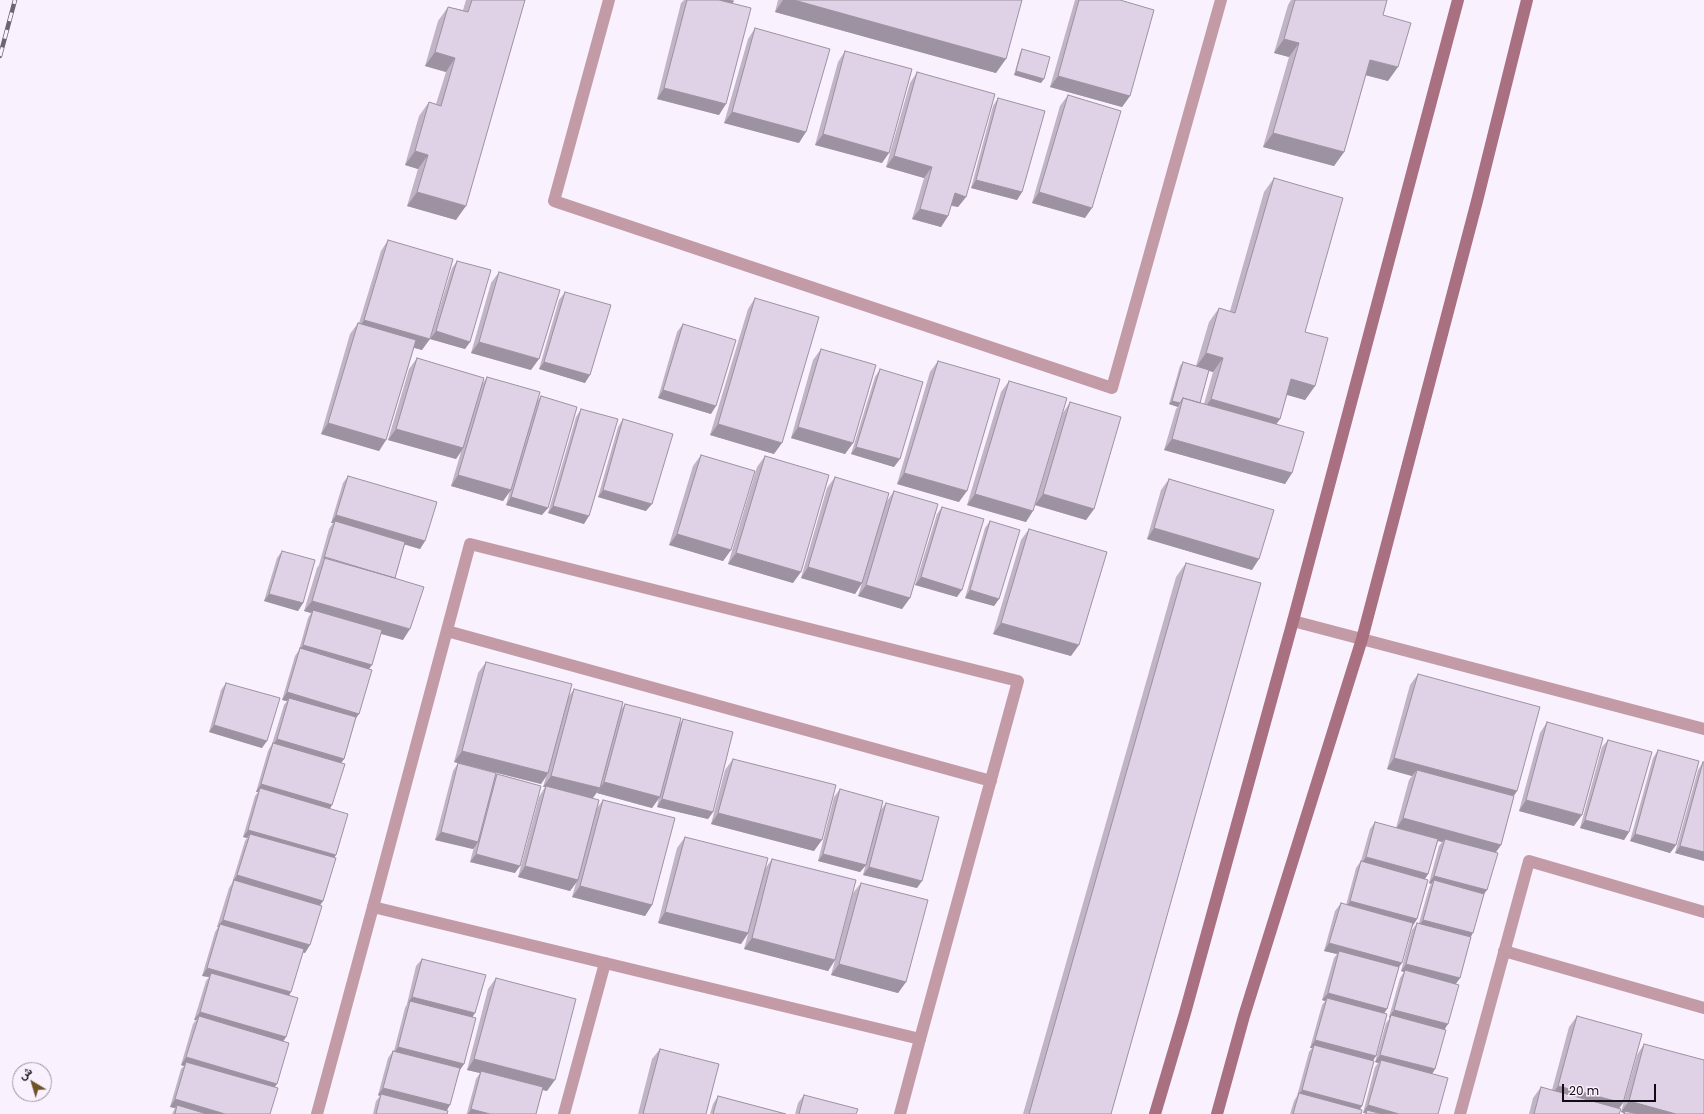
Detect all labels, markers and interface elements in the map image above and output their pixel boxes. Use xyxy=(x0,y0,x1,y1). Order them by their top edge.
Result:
north arrow xyxy=(12,1062,52,1102)
text: ش xyxy=(15,1063,35,1084)
scale bar xyxy=(1564,1076,1658,1102)
text: 20 m xyxy=(1569,1082,1599,1099)

